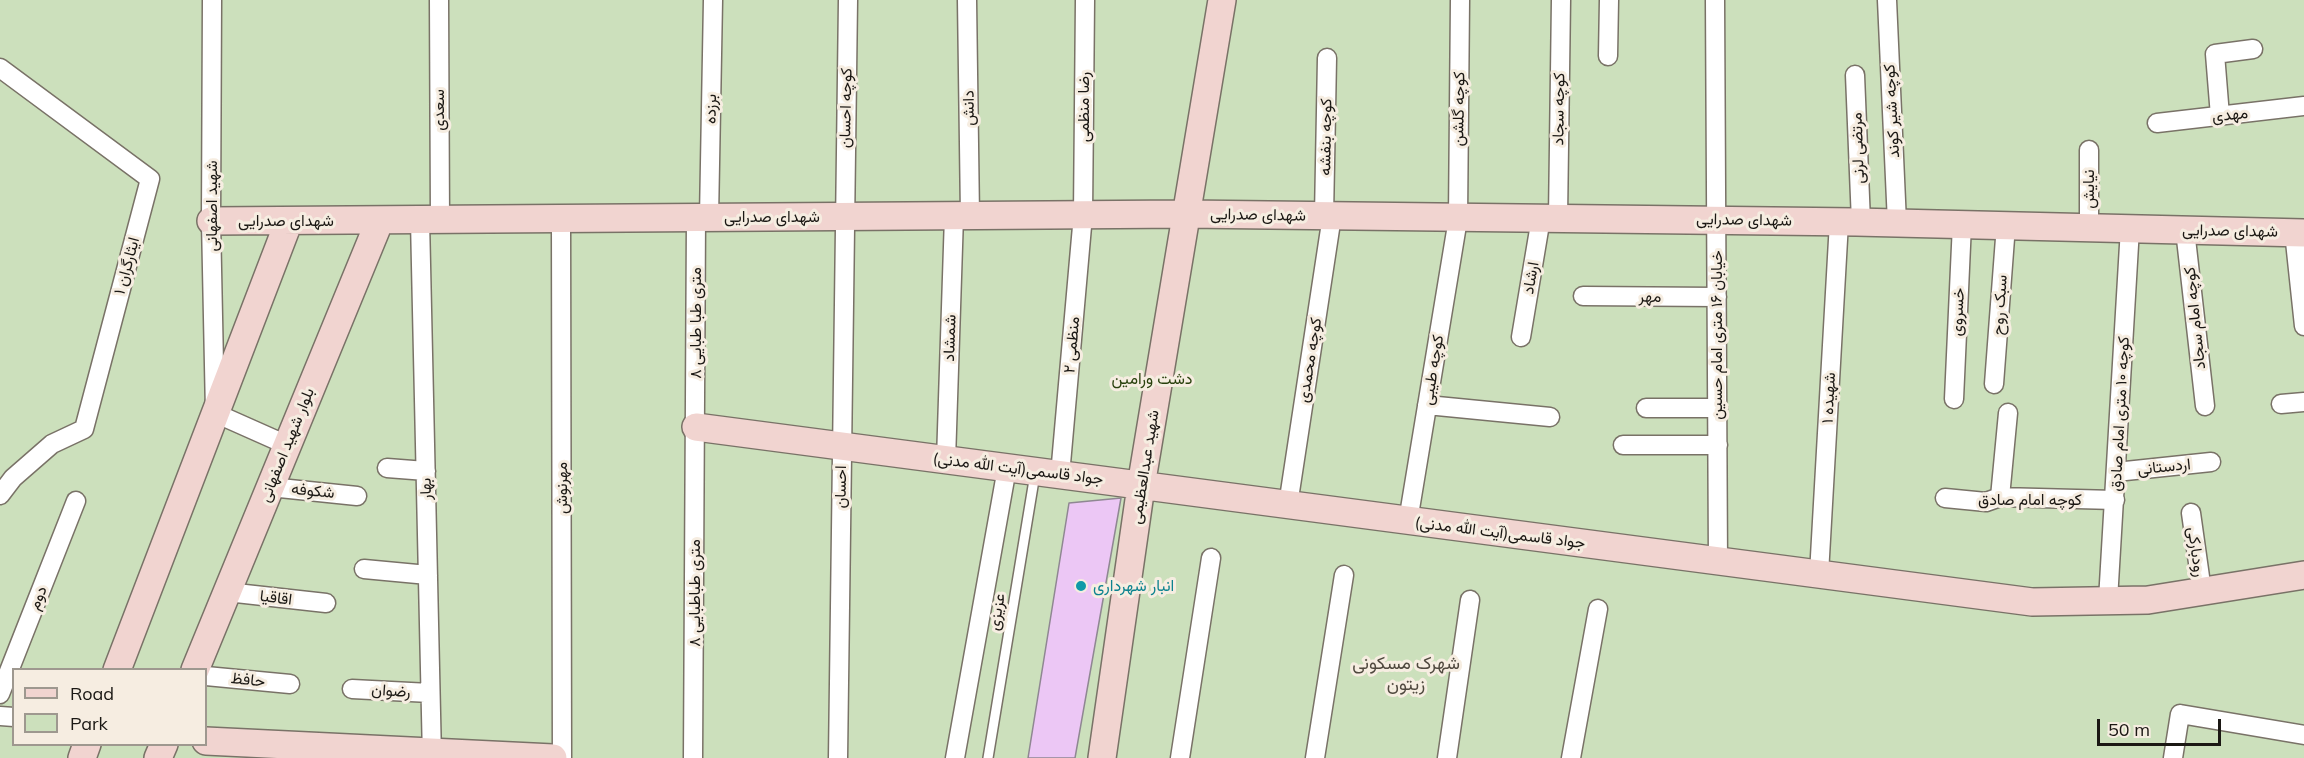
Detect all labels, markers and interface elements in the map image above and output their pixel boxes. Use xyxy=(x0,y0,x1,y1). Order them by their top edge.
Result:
street label: کوچه شیر کوند xyxy=(1880,64,1904,158)
street label: کوچه احسان xyxy=(836,68,856,148)
street label: رضا منظمی xyxy=(1074,72,1094,142)
street label: کوچه گلشن xyxy=(1449,72,1469,146)
street label: کوچه سجاد xyxy=(1549,72,1569,146)
street label: سعدی xyxy=(429,89,449,131)
street label: دانش xyxy=(959,90,979,126)
street label: برزده xyxy=(701,94,721,124)
street label: کوچه بنفشه xyxy=(1316,98,1336,176)
street label: مهدی xyxy=(2211,104,2249,126)
street label: مرتضی لرنی xyxy=(1847,112,1869,184)
street label: شهید اصفهانی xyxy=(202,160,222,252)
street label: نیایش xyxy=(2079,169,2099,209)
street label: شهدای صدرایی xyxy=(1210,205,1306,225)
street label: شهدای صدرایی xyxy=(724,207,820,227)
street label: شهدای صدرایی xyxy=(1696,210,1792,230)
street label: شهدای صدرایی xyxy=(238,211,334,231)
street label: شهدای صدرایی xyxy=(2182,221,2278,241)
street label: ایثارگران ۱ xyxy=(110,235,144,297)
street label: خیابان ۱۶ متری امام حسین xyxy=(1707,250,1727,420)
street label: ارشاد xyxy=(1519,260,1543,296)
street label: کوچه امام سجاد xyxy=(2180,266,2210,370)
street label: ۸ متری طبا طبایی xyxy=(686,267,706,379)
street label: سبک روح xyxy=(1988,274,2012,336)
street label: مهر xyxy=(1638,287,1662,307)
street label: خسروی xyxy=(1947,287,1969,337)
street label: شمشاد xyxy=(940,314,960,362)
street label: منظمی ۲ xyxy=(1060,316,1084,374)
street label: کوچه محمدی xyxy=(1294,316,1326,404)
street label: کوچه طیبی xyxy=(1418,333,1448,407)
street label: کوچه ۱۰ متری امام صادق xyxy=(2106,336,2134,492)
park label: دشت ورامین xyxy=(1112,369,1192,389)
street label: شهیده ۱ xyxy=(1818,372,1840,424)
street label: بلوار شهید اصفهانی xyxy=(255,385,319,505)
street label: شهید عبدالعظیمی xyxy=(1126,409,1164,525)
street label: جواد قاسمی(آیت الله مدنی) xyxy=(932,449,1104,489)
street label: اردستانی xyxy=(2136,455,2192,479)
street label: مهرنوش xyxy=(552,462,572,514)
street label: احسان xyxy=(831,465,851,509)
street label: بهار xyxy=(416,478,436,500)
street label: شکوفه xyxy=(290,479,336,503)
street label: کوچه امام صادق xyxy=(1978,490,2082,510)
street label: جواد قاسمی(آیت الله مدنی) xyxy=(1414,513,1586,553)
street label: رودبارکی xyxy=(2183,526,2209,578)
street label: ۸ متری طباطبایی xyxy=(685,539,705,647)
place label: انبار شهرداری xyxy=(1093,576,1174,596)
marker: انبار شهرداری xyxy=(1074,579,1088,593)
street label: دوم xyxy=(25,583,51,613)
street label: اقاقیا xyxy=(259,586,293,610)
street label: عزیزی xyxy=(985,592,1009,632)
district label: شهرک مسکونی زیتون xyxy=(1352,653,1460,696)
legend xyxy=(12,668,207,746)
street label: حافظ xyxy=(230,669,266,691)
street label: رضوان xyxy=(371,680,411,702)
text: Road xyxy=(70,682,114,705)
scale bar xyxy=(2100,707,2224,745)
text: Park xyxy=(70,712,108,735)
text: 50 m xyxy=(2108,718,2150,741)

